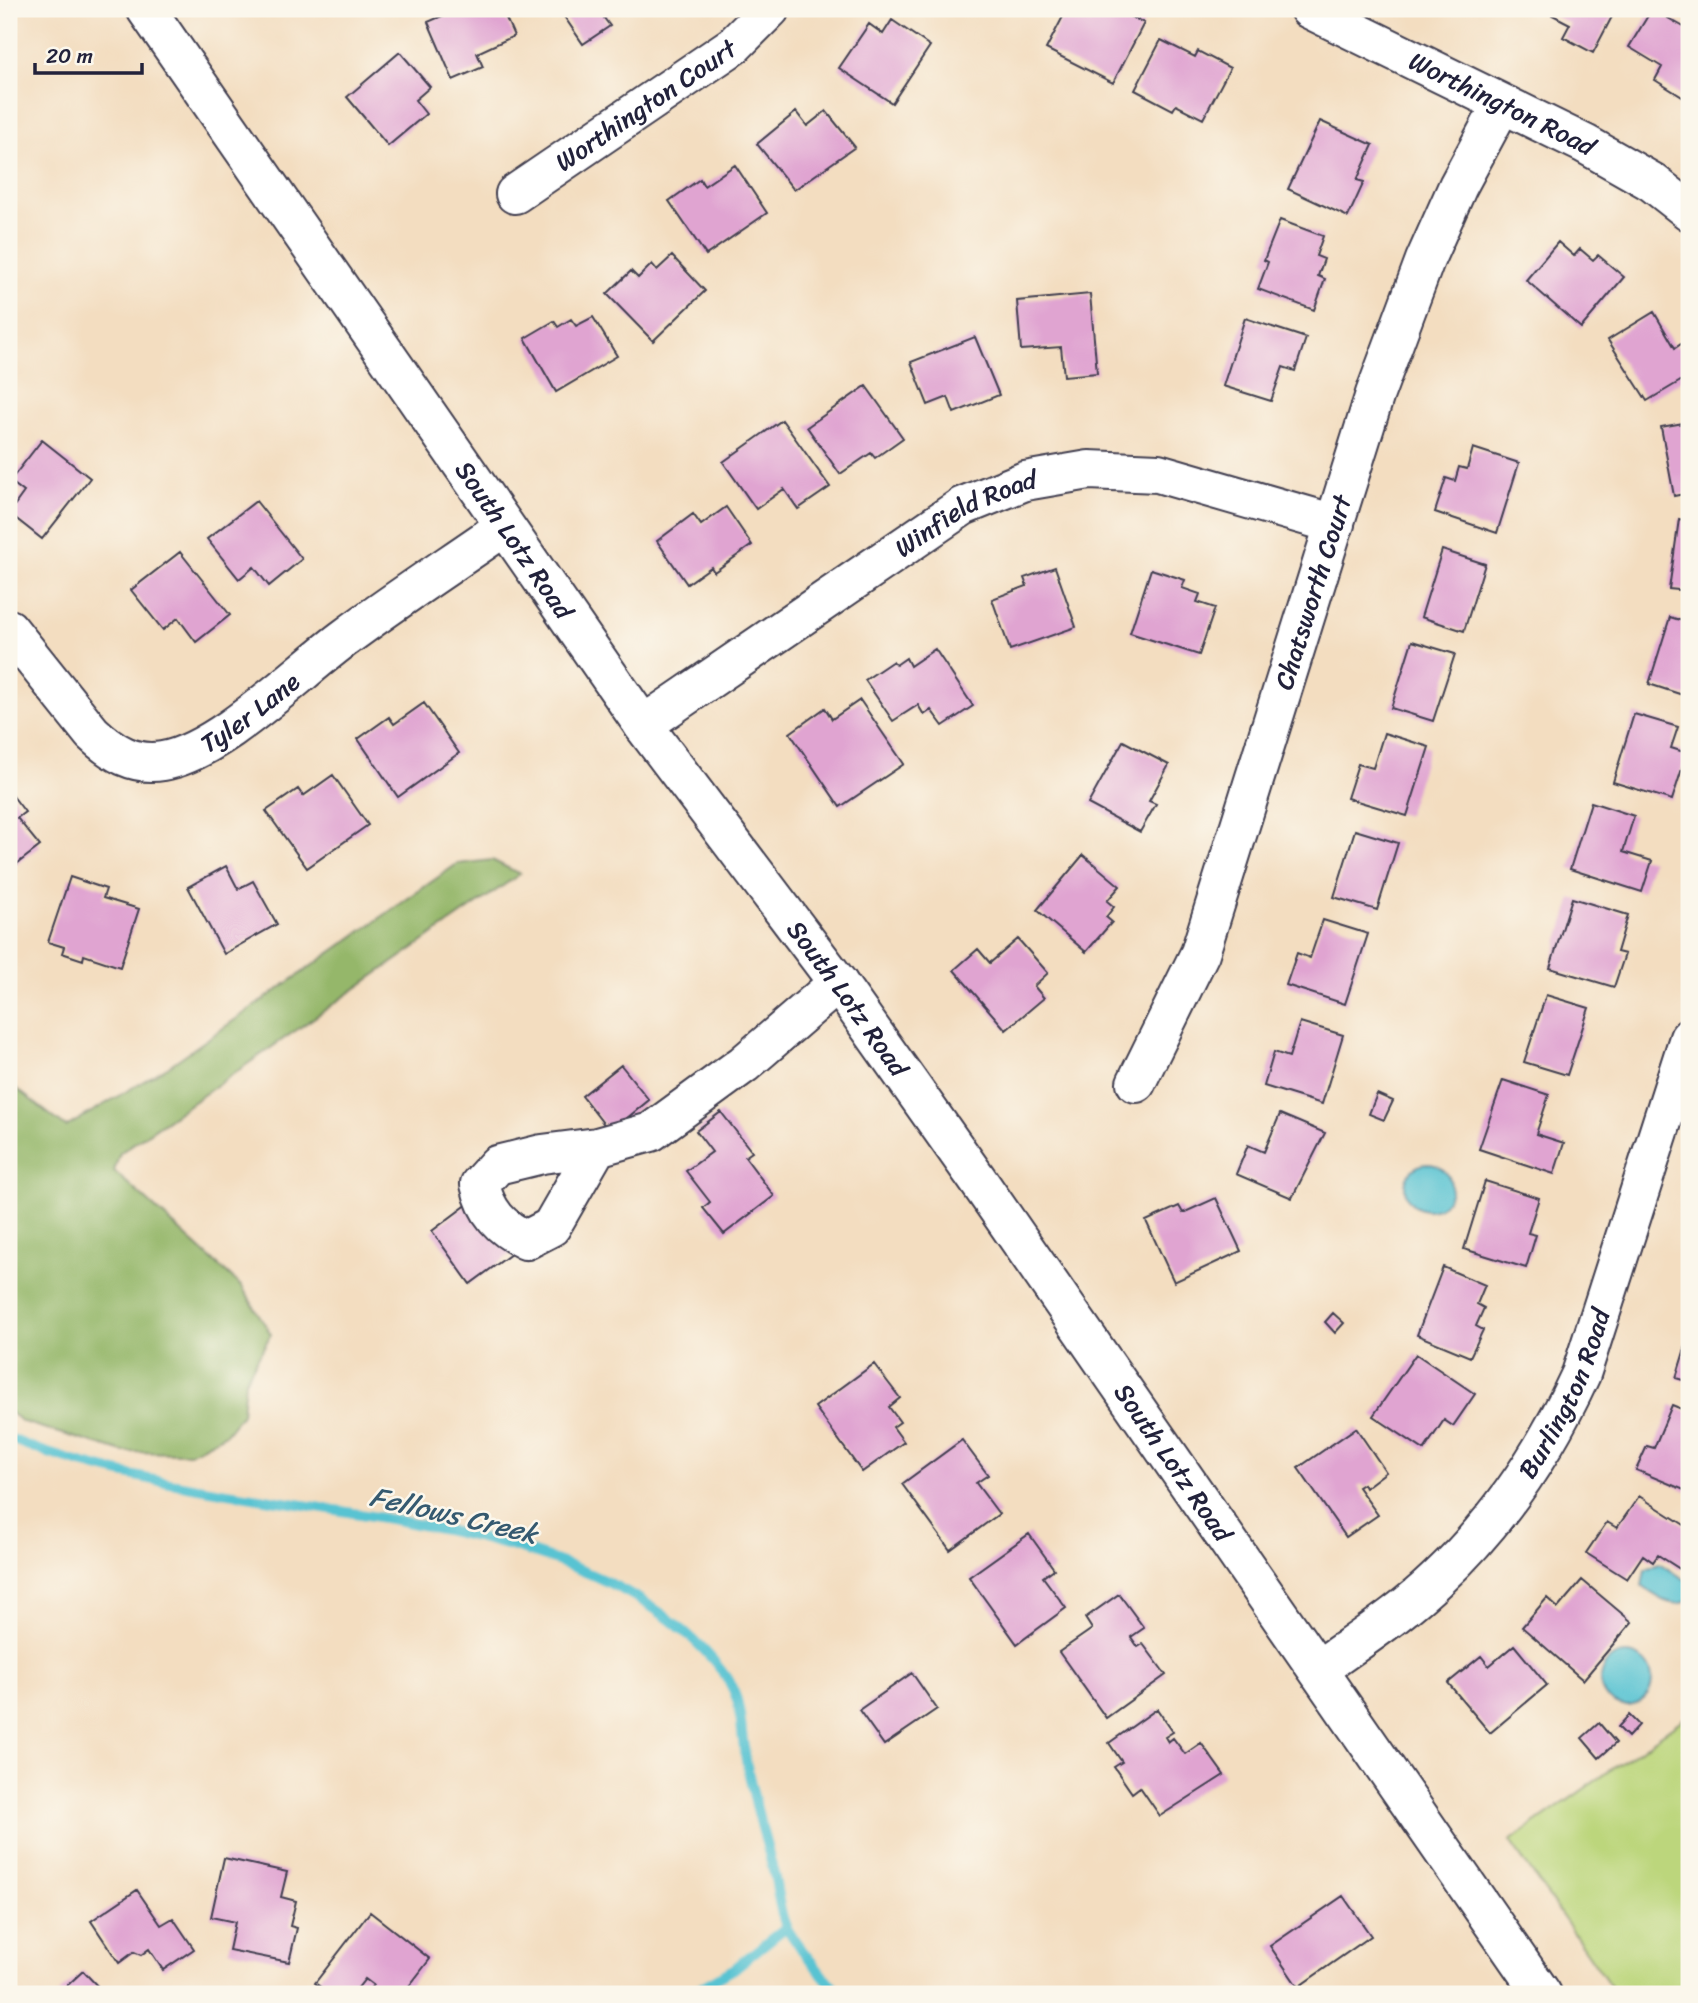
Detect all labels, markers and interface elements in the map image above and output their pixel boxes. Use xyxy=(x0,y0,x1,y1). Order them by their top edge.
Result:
street label: Worthington Court xyxy=(545,26,747,184)
scale bar xyxy=(35,32,142,76)
text: 20 m xyxy=(46,37,93,75)
street label: Worthington Road xyxy=(1401,38,1606,170)
street label: South Lotz Road xyxy=(443,450,587,631)
street label: Winfield Road xyxy=(885,456,1042,570)
street label: Chatsworth Court xyxy=(1261,488,1366,695)
street label: Tyler Lane xyxy=(191,660,311,766)
street label: South Lotz Road xyxy=(775,910,922,1088)
street label: Burlington Road xyxy=(1505,1301,1624,1488)
street label: South Lotz Road xyxy=(1102,1373,1246,1553)
water label: Fellows Creek xyxy=(365,1472,545,1559)

